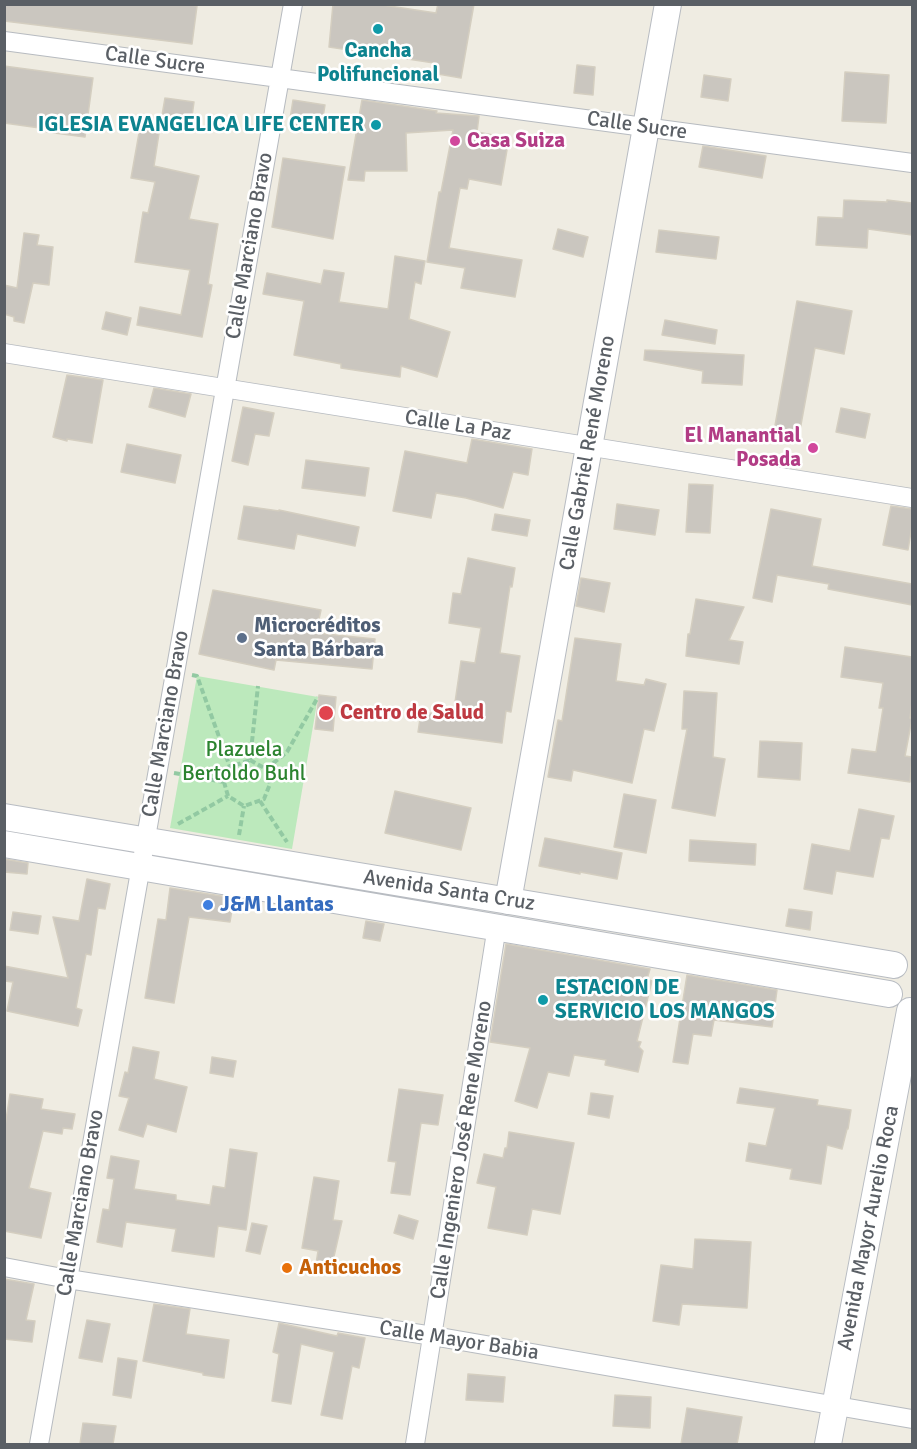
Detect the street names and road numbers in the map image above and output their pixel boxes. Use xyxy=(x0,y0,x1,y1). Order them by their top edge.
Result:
street label: Calle Sucre xyxy=(103,41,207,81)
street label: Calle Sucre xyxy=(585,106,689,146)
street label: Calle Marciano Bravo xyxy=(221,151,279,341)
street label: Calle Gabriel René Moreno xyxy=(555,334,621,572)
street label: Calle La Paz xyxy=(403,405,513,447)
street label: Calle Marciano Bravo xyxy=(137,629,195,819)
street label: Avenida Santa Cruz xyxy=(361,865,537,917)
street label: Calle Ingeniero José Rene Moreno xyxy=(426,999,498,1301)
street label: Avenida Mayor Aurelio Roca xyxy=(833,1103,905,1353)
street label: Calle Marciano Bravo xyxy=(52,1108,110,1298)
street label: Calle Mayor Babia xyxy=(377,1316,541,1366)

